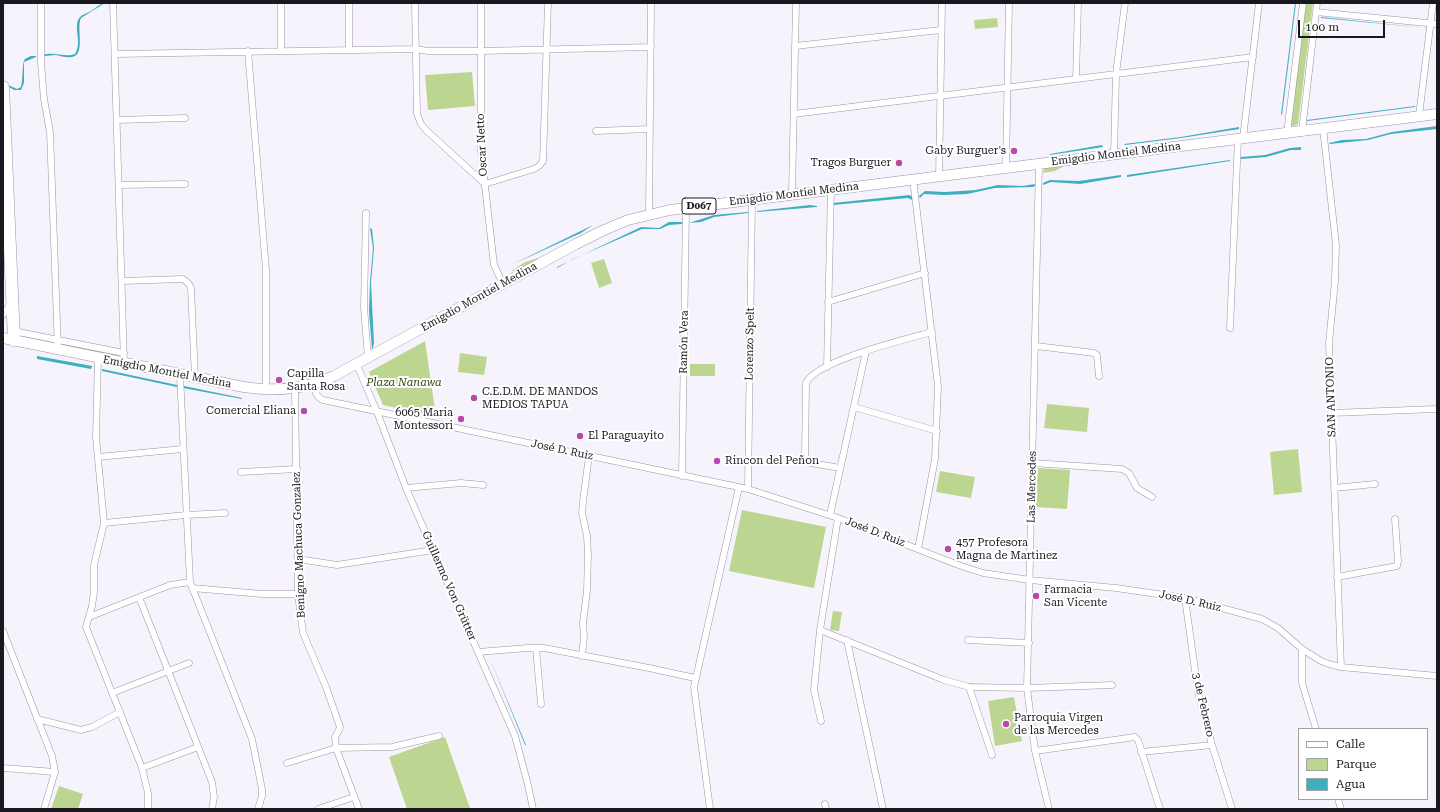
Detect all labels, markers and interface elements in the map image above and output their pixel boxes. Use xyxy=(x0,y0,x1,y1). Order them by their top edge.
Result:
scale bar xyxy=(1300,12,1387,38)
text: 100 m xyxy=(1305,20,1339,34)
street label: Oscar Netto xyxy=(474,113,490,177)
street label: Emigdio Montiel Medina xyxy=(1050,139,1182,169)
place label: Gaby Burguer's xyxy=(925,144,1006,158)
marker: Gaby Burguer's xyxy=(1009,146,1019,156)
place label: Tragos Burguer xyxy=(811,156,891,170)
marker: Tragos Burguer xyxy=(894,158,904,168)
street label: Emigdio Montiel Medina xyxy=(728,179,860,209)
road number: D067 xyxy=(682,198,716,214)
street label: Emigdio Montiel Medina xyxy=(419,260,539,334)
street label: Lorenzo Spelt xyxy=(743,307,757,381)
street label: Ramón Vera xyxy=(677,310,691,374)
street label: Emigdio Montiel Medina xyxy=(102,353,232,391)
street label: SAN ANTONIO xyxy=(1323,357,1339,437)
place label: Capilla Santa Rosa xyxy=(287,367,345,393)
marker: Capilla Santa Rosa xyxy=(274,375,284,385)
park label: Plaza Nanawa xyxy=(366,376,442,390)
place label: C.E.D.M. DE MANDOS MEDIOS TAPUA xyxy=(482,385,598,411)
marker: C.E.D.M. DE MANDOS MEDIOS TAPUA xyxy=(469,393,479,403)
place label: Comercial Eliana xyxy=(206,404,296,418)
marker: Comercial Eliana xyxy=(299,406,309,416)
place label: 6065 Maria Montessori xyxy=(394,406,453,432)
marker: 6065 Maria Montessori xyxy=(456,414,466,424)
place label: El Paraguayito xyxy=(588,429,664,443)
marker: El Paraguayito xyxy=(575,431,585,441)
street label: José D. Ruiz xyxy=(530,437,594,463)
street label: Las Mercedes xyxy=(1025,451,1039,523)
place label: Rincon del Peñon xyxy=(725,454,819,468)
marker: Rincon del Peñon xyxy=(712,456,722,466)
street label: Benigno Machuca Gonzalez xyxy=(290,472,308,618)
street label: José D. Ruiz xyxy=(843,515,907,549)
street label: Guillermo Von Grütter xyxy=(419,529,479,643)
place label: 457 Profesora Magna de Martinez xyxy=(956,536,1057,562)
marker: 457 Profesora Magna de Martinez xyxy=(943,544,953,554)
place label: Farmacia San Vicente xyxy=(1044,583,1107,609)
street label: José D. Ruiz xyxy=(1158,587,1222,615)
marker: Farmacia San Vicente xyxy=(1031,591,1041,601)
street label: 3 de Febrero xyxy=(1189,672,1217,738)
place label: Parroquia Virgen de las Mercedes xyxy=(1014,711,1103,737)
marker: Parroquia Virgen de las Mercedes xyxy=(1001,719,1011,729)
legend xyxy=(1298,728,1428,800)
text: Calle xyxy=(1336,737,1365,751)
text: Parque xyxy=(1336,757,1376,771)
text: Agua xyxy=(1336,777,1365,791)

